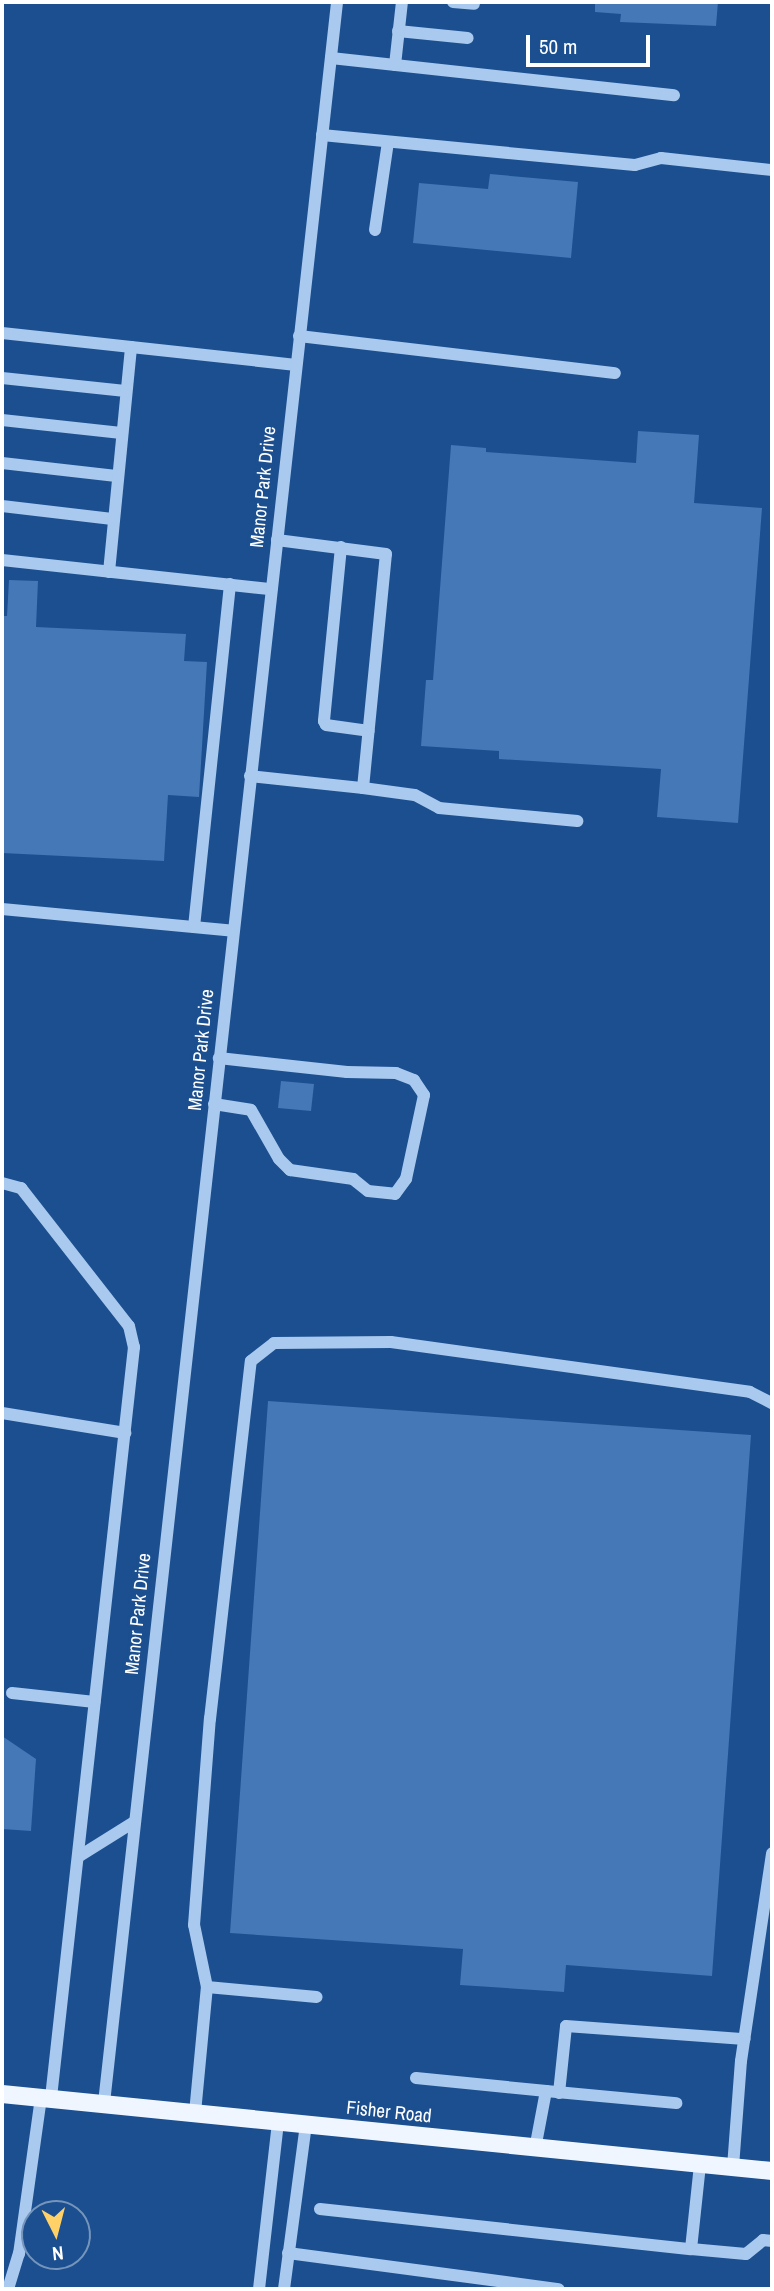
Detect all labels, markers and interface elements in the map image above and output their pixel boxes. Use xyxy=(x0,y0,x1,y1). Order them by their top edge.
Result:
scale bar xyxy=(529,21,653,65)
text: 50 m xyxy=(539,32,577,61)
street label: Manor Park Drive xyxy=(245,425,281,549)
street label: Manor Park Drive xyxy=(183,988,219,1112)
street label: Manor Park Drive xyxy=(120,1552,156,1676)
street label: Fisher Road xyxy=(345,2096,433,2128)
north arrow xyxy=(21,2200,91,2270)
text: N xyxy=(51,2240,65,2267)

